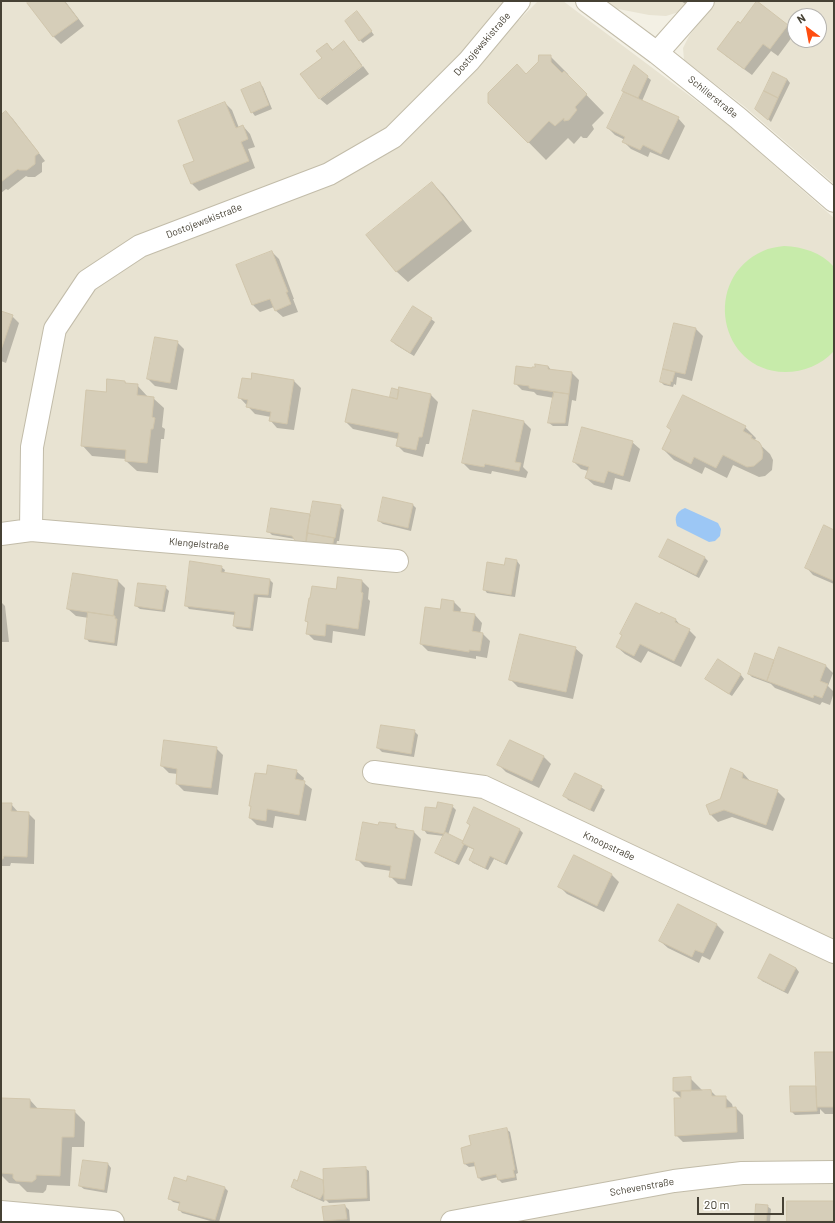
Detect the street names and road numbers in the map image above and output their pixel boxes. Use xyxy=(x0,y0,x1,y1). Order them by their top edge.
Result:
street label: Dostojewskistraße xyxy=(451,10,513,78)
street label: Schillerstraße xyxy=(686,73,740,121)
street label: Dostojewskistraße xyxy=(164,201,244,241)
street label: Klengelstraße xyxy=(169,535,229,553)
street label: Knoopstraße xyxy=(581,829,637,863)
street label: Schevenstraße xyxy=(609,1175,675,1199)

